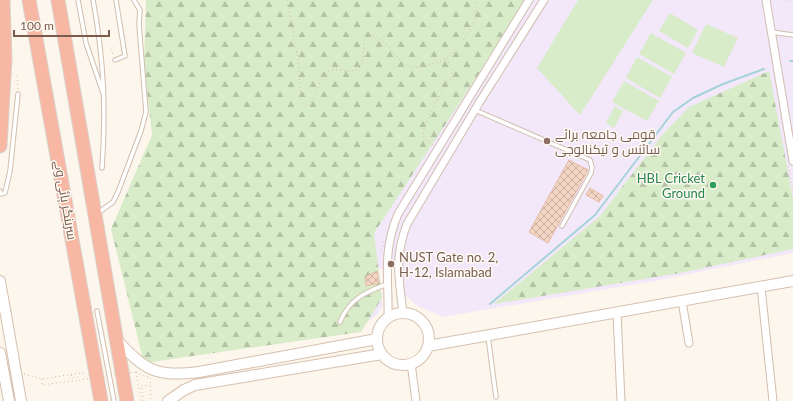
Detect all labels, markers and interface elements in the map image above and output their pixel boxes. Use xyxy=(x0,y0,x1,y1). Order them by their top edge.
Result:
scale bar xyxy=(14,12,109,38)
text: 100 m xyxy=(20,18,54,33)
place label: قومی جامعہ برائے سائنس و ٹیکنالوجی xyxy=(555,126,660,157)
marker: قومی جامعہ برائے سائنس و ٹیکنالوجی xyxy=(542,136,552,146)
street label: سرینگر ہائی وے xyxy=(50,159,81,241)
place label: HBL Cricket Ground xyxy=(637,170,705,201)
marker: HBL Cricket Ground xyxy=(708,180,718,190)
place label: NUST Gate no. 2, H-12, Islamabad xyxy=(399,249,498,280)
marker: NUST Gate no. 2, H-12, Islamabad xyxy=(386,259,396,269)

